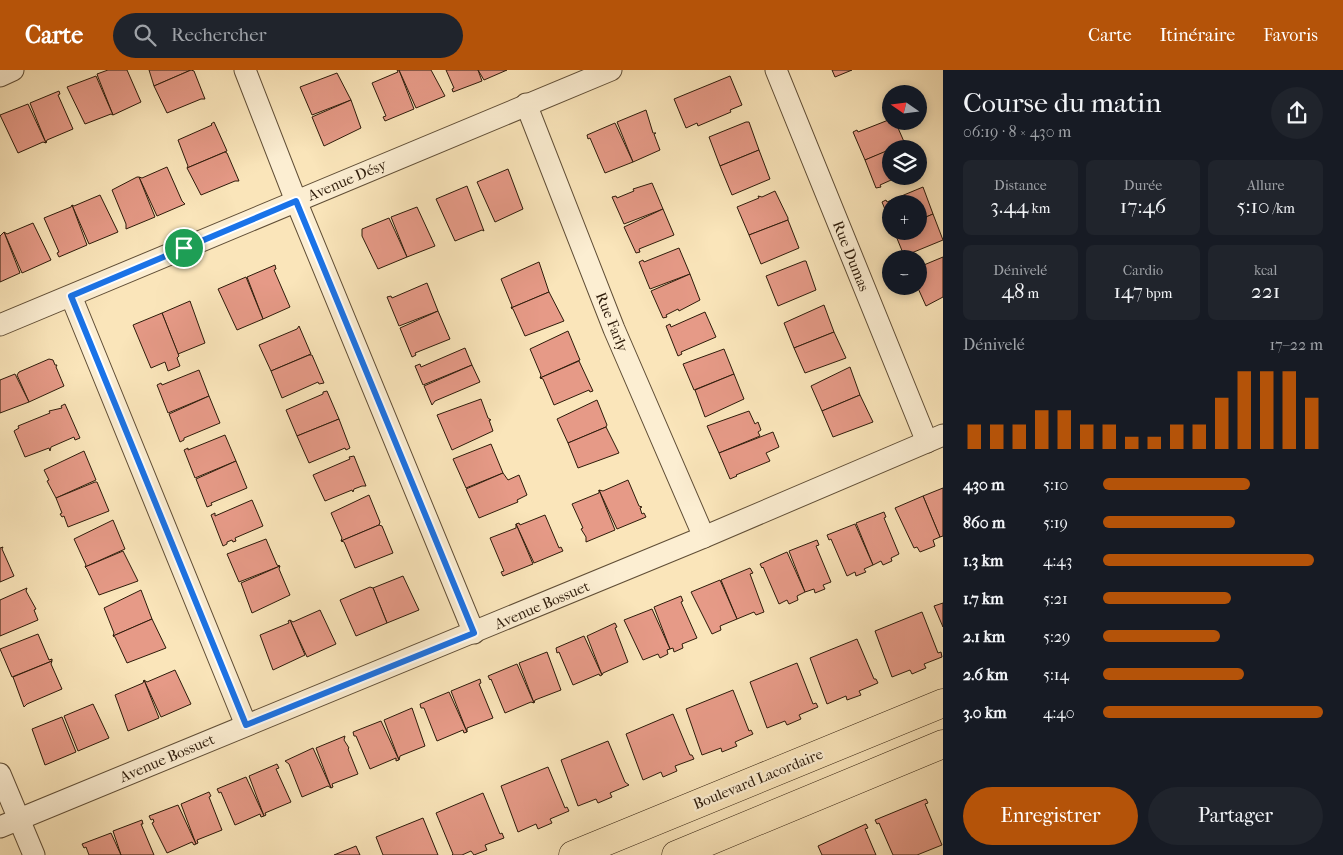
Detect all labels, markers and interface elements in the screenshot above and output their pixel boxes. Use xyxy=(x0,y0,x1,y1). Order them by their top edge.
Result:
search box xyxy=(113,13,463,58)
text: Carte xyxy=(25,21,83,49)
icon: search xyxy=(131,21,159,49)
text: Rechercher xyxy=(171,24,267,46)
text: Carte xyxy=(1088,25,1132,46)
text: Itinéraire xyxy=(1160,25,1235,46)
text: Favoris xyxy=(1263,25,1318,46)
north arrow xyxy=(882,85,928,130)
map controls xyxy=(882,85,927,295)
text: Course du matin xyxy=(963,86,1162,119)
button: share xyxy=(1271,87,1323,139)
text: 06:19 · 8 × 430 m xyxy=(963,122,1071,141)
button: layers xyxy=(882,140,927,185)
street label: Avenue Désy xyxy=(304,155,390,205)
text: Distance xyxy=(994,177,1047,194)
text: Durée xyxy=(1124,177,1162,194)
text: Allure xyxy=(1247,177,1284,194)
text: 3.44 xyxy=(990,194,1028,218)
text: 17:46 xyxy=(1120,194,1166,218)
text: 5:10 xyxy=(1236,194,1270,218)
button: + xyxy=(882,195,927,240)
text: km xyxy=(1028,200,1050,217)
text: /km xyxy=(1270,200,1295,217)
street label: Rue Dumas xyxy=(829,218,873,294)
pin xyxy=(163,227,205,269)
icon: arrive xyxy=(170,234,198,262)
button: − xyxy=(882,250,927,295)
text: Dénivelé xyxy=(993,262,1047,279)
text: Cardio xyxy=(1123,262,1163,279)
text: kcal xyxy=(1254,262,1277,279)
text: 48 xyxy=(1002,279,1024,303)
text: 147 xyxy=(1114,279,1143,303)
text: 221 xyxy=(1251,279,1280,303)
text: m xyxy=(1024,285,1039,302)
text: bpm xyxy=(1143,285,1172,302)
street label: Rue Farly xyxy=(592,290,632,355)
text: Dénivelé xyxy=(963,335,1025,354)
text: 17–22 m xyxy=(1269,335,1323,354)
text: 430 m xyxy=(963,475,1005,494)
text: 5:10 xyxy=(1043,475,1068,494)
text: 860 m xyxy=(963,513,1005,532)
text: 5:19 xyxy=(1043,513,1068,532)
text: 1.3 km xyxy=(963,551,1003,570)
text: 4:43 xyxy=(1043,551,1072,570)
street label: Avenue Bossuet xyxy=(491,577,593,633)
text: 1.7 km xyxy=(963,589,1004,608)
text: 5:21 xyxy=(1043,589,1068,608)
text: 2.1 km xyxy=(963,627,1005,646)
text: 5:29 xyxy=(1043,627,1070,646)
text: 2.6 km xyxy=(963,665,1008,684)
text: 5:14 xyxy=(1043,665,1069,684)
text: 3.0 km xyxy=(963,703,1006,722)
text: 4:40 xyxy=(1043,703,1075,722)
street label: Avenue Bossuet xyxy=(116,730,218,786)
street label: Boulevard Lacordaire xyxy=(690,745,826,813)
button: Enregistrer xyxy=(963,787,1138,845)
button: Partager xyxy=(1148,787,1323,845)

